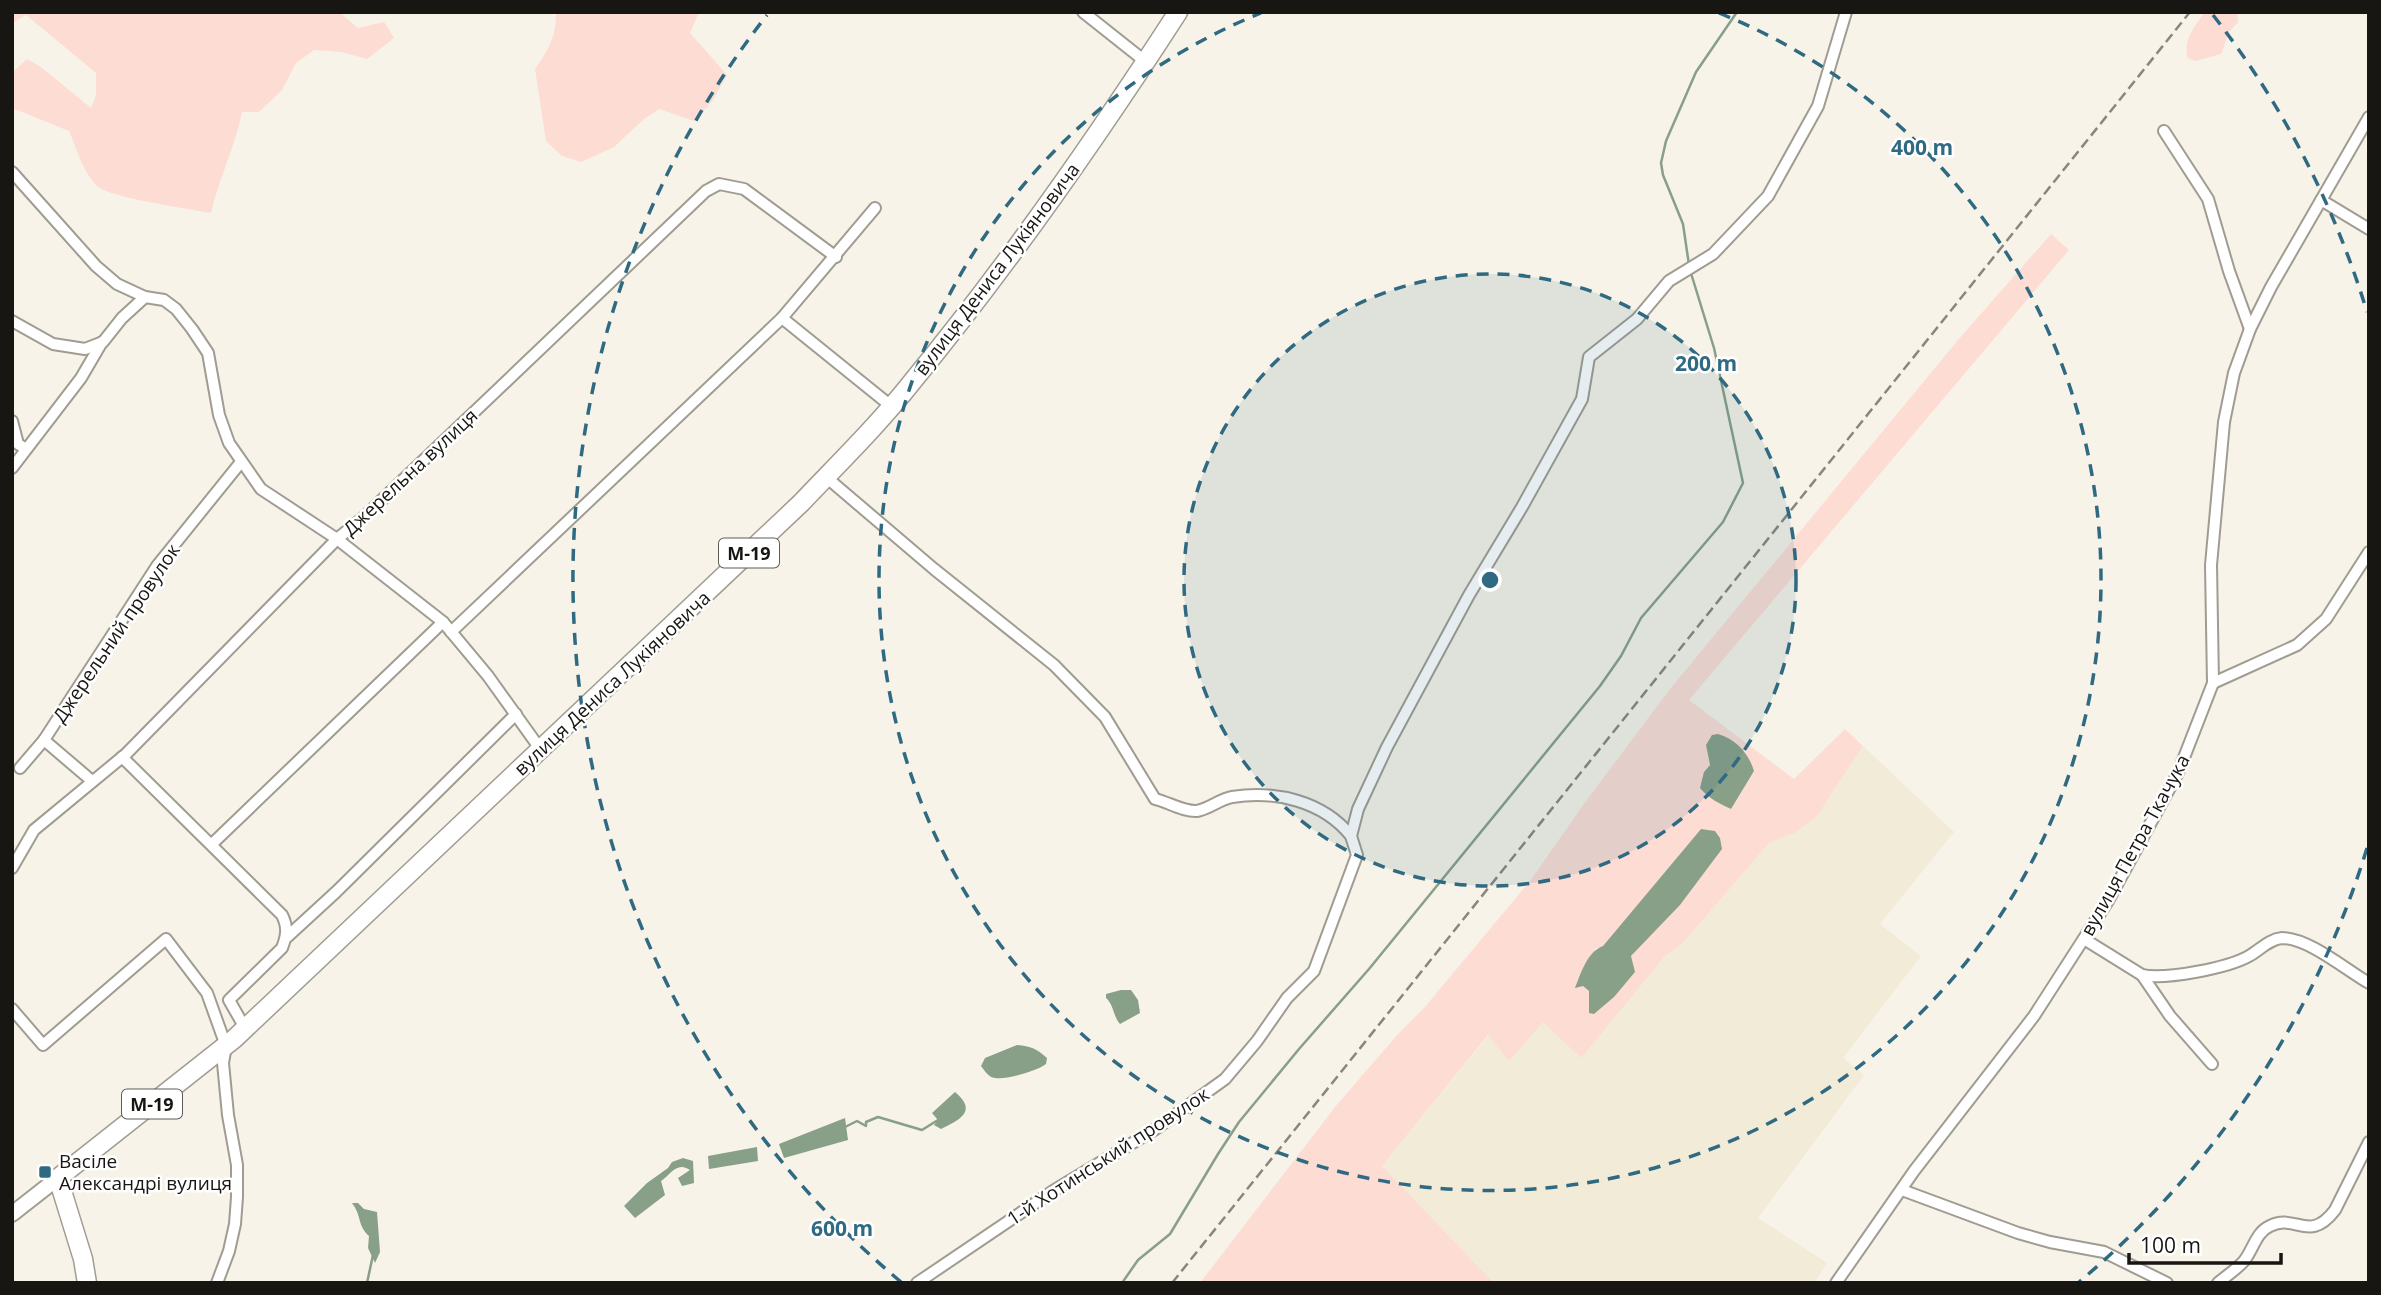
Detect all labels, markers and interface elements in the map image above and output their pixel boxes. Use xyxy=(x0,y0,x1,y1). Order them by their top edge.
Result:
text: 400 m xyxy=(1891,133,1953,161)
street label: вулиця Дениса Лукіяновича xyxy=(908,157,1086,381)
text: 200 m xyxy=(1675,349,1737,377)
street label: Джерельна вулиця xyxy=(337,403,483,541)
street label: Джерельний провулок xyxy=(46,538,186,728)
road number: М-19 xyxy=(719,538,779,568)
centre of rings xyxy=(1478,568,1502,592)
street label: вулиця Дениса Лукіяновича xyxy=(508,585,716,781)
street label: вулиця Петра Ткачука xyxy=(2074,750,2196,940)
street label: 1-й Хотинський провулок xyxy=(1002,1081,1214,1231)
road number: М-19 xyxy=(122,1090,182,1119)
place label: Васіле Александрі вулиця xyxy=(59,1148,232,1196)
marker: Васіле Александрі вулиця xyxy=(37,1164,53,1180)
text: 600 m xyxy=(811,1214,873,1242)
scale bar xyxy=(2129,1222,2281,1266)
text: 100 m xyxy=(2140,1231,2201,1259)

